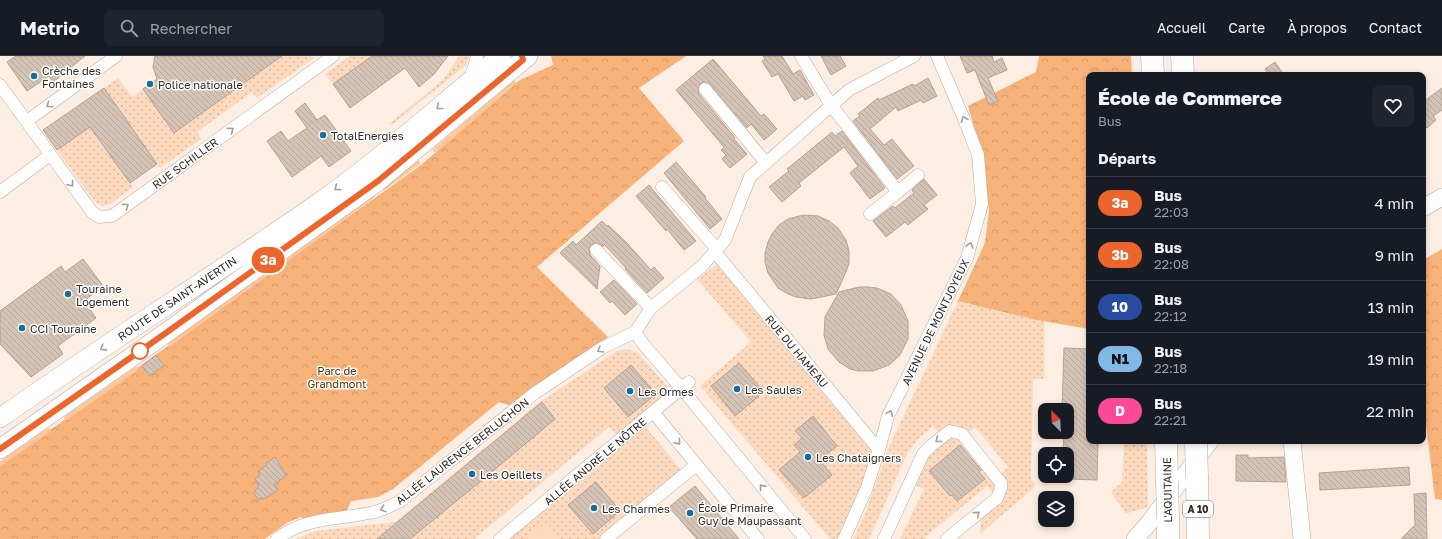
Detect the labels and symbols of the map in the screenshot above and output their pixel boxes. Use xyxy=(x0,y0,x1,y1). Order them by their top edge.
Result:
place label: Crèche des Fontaines xyxy=(42,64,101,90)
marker: Crèche des Fontaines xyxy=(29,71,39,81)
place label: Police nationale xyxy=(158,78,243,91)
marker: Police nationale xyxy=(145,79,155,89)
one-way arrow xyxy=(46,100,53,108)
one-way arrow xyxy=(436,103,443,110)
one-way arrow xyxy=(961,116,969,123)
one-way arrow xyxy=(227,127,234,135)
place label: TotalEnergies xyxy=(331,129,404,142)
marker: TotalEnergies xyxy=(318,130,328,140)
street label: RUE SCHILLER xyxy=(150,135,220,191)
one-way arrow xyxy=(66,179,73,186)
one-way arrow xyxy=(335,184,342,191)
one-way arrow xyxy=(121,204,128,211)
one-way arrow xyxy=(966,242,974,248)
line badge: 3a xyxy=(250,247,286,273)
street label: ROUTE DE SAINT-AVERTIN xyxy=(115,253,239,343)
street label: AVENUE DE MONTJOYEUX xyxy=(899,257,971,387)
place label: Touraine Logement xyxy=(76,282,129,308)
marker: Touraine Logement xyxy=(63,289,73,299)
street label: RUE DU HAMEAU xyxy=(763,312,831,390)
place label: CCI Touraine xyxy=(30,322,97,335)
marker: CCI Touraine xyxy=(17,323,27,333)
unlabelled marker xyxy=(131,342,149,360)
one-way arrow xyxy=(100,344,107,351)
one-way arrow xyxy=(597,346,604,353)
park label: Parc de Grandmont xyxy=(307,364,367,390)
place label: Les Saules xyxy=(745,383,802,396)
marker: Les Saules xyxy=(732,384,742,394)
place label: Les Ormes xyxy=(638,385,694,398)
marker: Les Ormes xyxy=(625,386,635,396)
street label: ALLÉE LAURENCE BERLUCHON xyxy=(393,395,531,507)
north arrow xyxy=(1038,403,1074,439)
one-way arrow xyxy=(885,409,893,417)
street label: ALLÉE ANDRÉ LE NÔTRE xyxy=(541,414,649,508)
one-way arrow xyxy=(936,435,943,442)
one-way arrow xyxy=(673,438,680,445)
place label: Les Chataigners xyxy=(816,451,901,464)
marker: Les Chataigners xyxy=(803,452,813,462)
street label: L'AQUITAINE xyxy=(1160,457,1174,523)
place label: Les Oeillets xyxy=(480,468,542,481)
marker: Les Oeillets xyxy=(467,469,477,479)
one-way arrow xyxy=(760,484,767,492)
place label: École Primaire Guy de Maupassant xyxy=(698,501,801,527)
road number: A 10 xyxy=(1183,501,1213,517)
place label: Les Charmes xyxy=(602,502,670,515)
marker: Les Charmes xyxy=(589,503,599,513)
one-way arrow xyxy=(380,504,387,513)
marker: École Primaire Guy de Maupassant xyxy=(685,508,695,518)
one-way arrow xyxy=(973,512,980,519)

